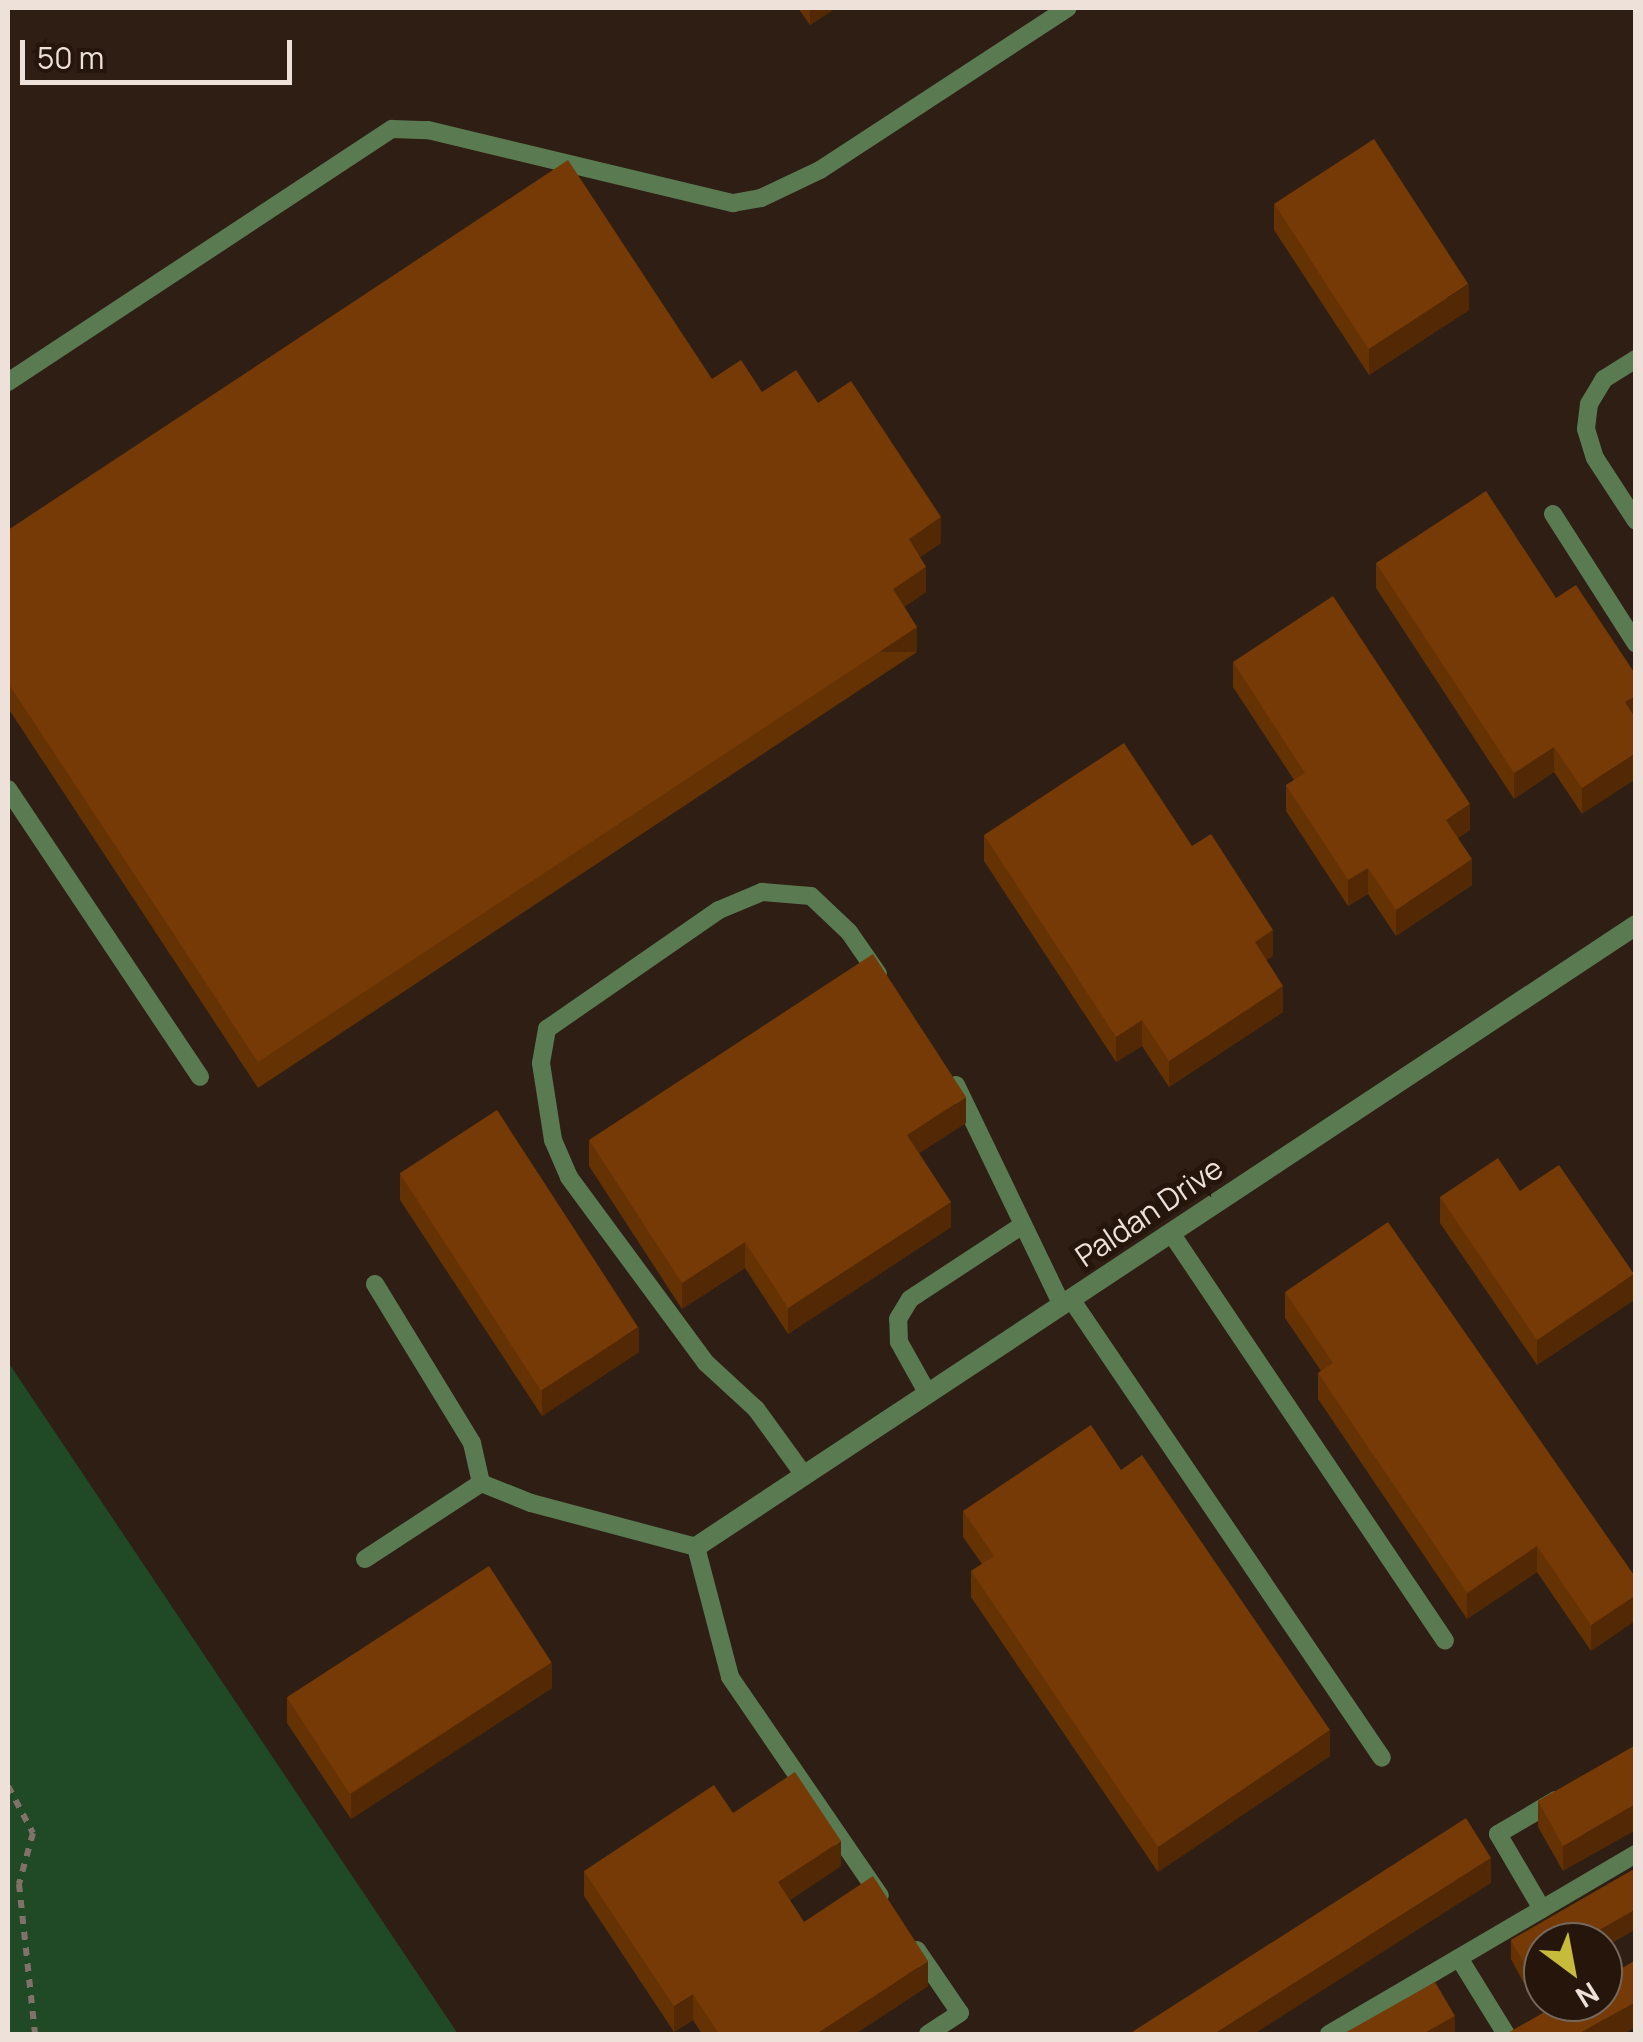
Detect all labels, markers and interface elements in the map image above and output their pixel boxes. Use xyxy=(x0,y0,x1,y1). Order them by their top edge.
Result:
scale bar xyxy=(25,20,298,82)
text: 50 m xyxy=(37,37,104,78)
street label: Paldan Drive xyxy=(1069,1150,1229,1274)
north arrow xyxy=(1523,1922,1623,2022)
text: N xyxy=(1569,1974,1606,2017)

